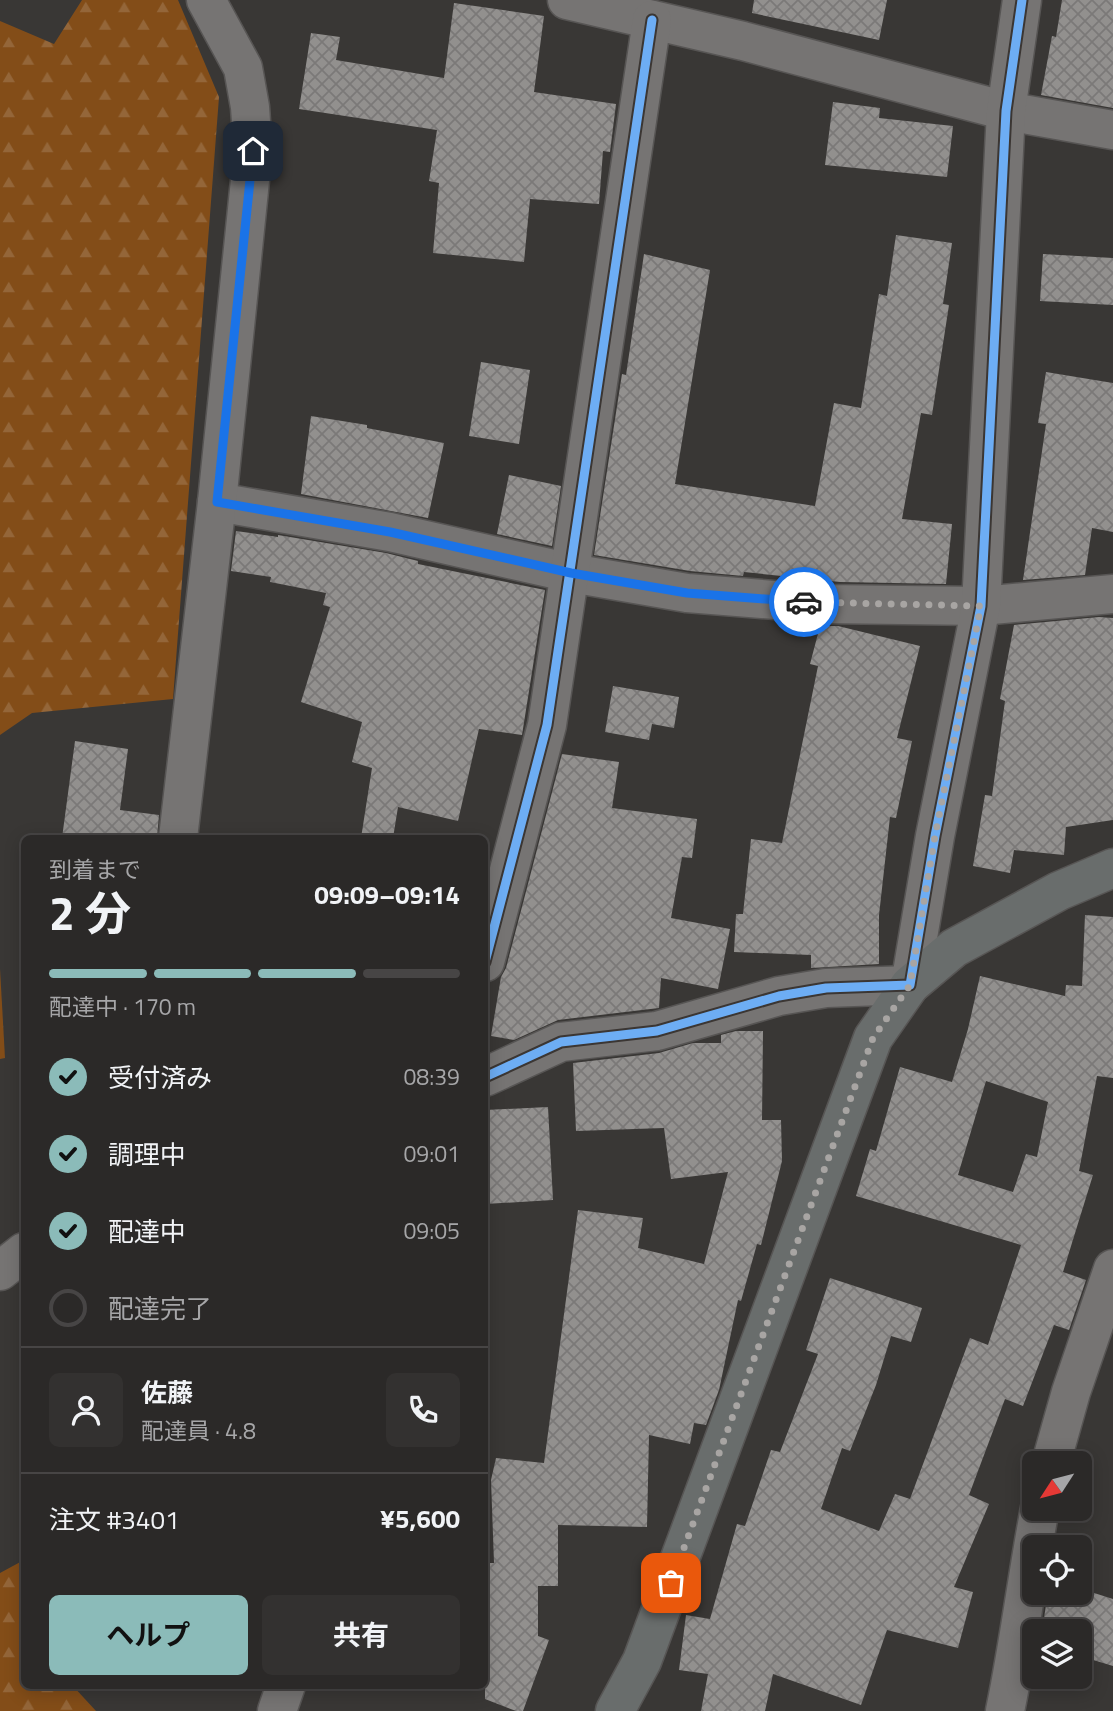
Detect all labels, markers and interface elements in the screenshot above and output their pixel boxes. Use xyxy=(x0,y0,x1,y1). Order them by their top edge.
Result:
pin xyxy=(223,121,283,181)
icon: home xyxy=(234,132,272,170)
courier xyxy=(769,567,839,637)
icon: car xyxy=(785,583,823,621)
text: 到着まで xyxy=(49,852,141,887)
text: 09:09–09:14 xyxy=(314,875,460,914)
text: 2 分 xyxy=(49,878,131,948)
text: 配達中 · 170 m xyxy=(49,989,196,1024)
icon: check xyxy=(49,1058,87,1096)
text: 受付済み xyxy=(108,1058,212,1097)
text: 08:39 xyxy=(403,1059,460,1094)
icon: check xyxy=(49,1135,87,1173)
text: 調理中 xyxy=(108,1135,186,1174)
text: 09:01 xyxy=(403,1136,460,1171)
icon: check xyxy=(49,1212,87,1250)
text: 配達中 xyxy=(108,1212,186,1251)
text: 09:05 xyxy=(403,1213,460,1248)
text: 配達完了 xyxy=(108,1289,212,1328)
button: person xyxy=(49,1373,123,1447)
text: 佐藤 xyxy=(141,1373,193,1412)
button: phone xyxy=(386,1373,460,1447)
text: 配達員 · 4.8 xyxy=(141,1413,256,1448)
north arrow xyxy=(1022,1451,1092,1521)
map controls xyxy=(1022,1451,1092,1689)
text: ¥5,600 xyxy=(380,1499,460,1538)
text: 注文 #3401 xyxy=(49,1500,180,1539)
button: locate xyxy=(1022,1535,1092,1605)
pin xyxy=(641,1553,701,1613)
icon: bag xyxy=(652,1564,690,1602)
button: ヘルプ xyxy=(49,1595,248,1675)
button: 共有 xyxy=(262,1595,460,1675)
button: layers xyxy=(1022,1619,1092,1689)

